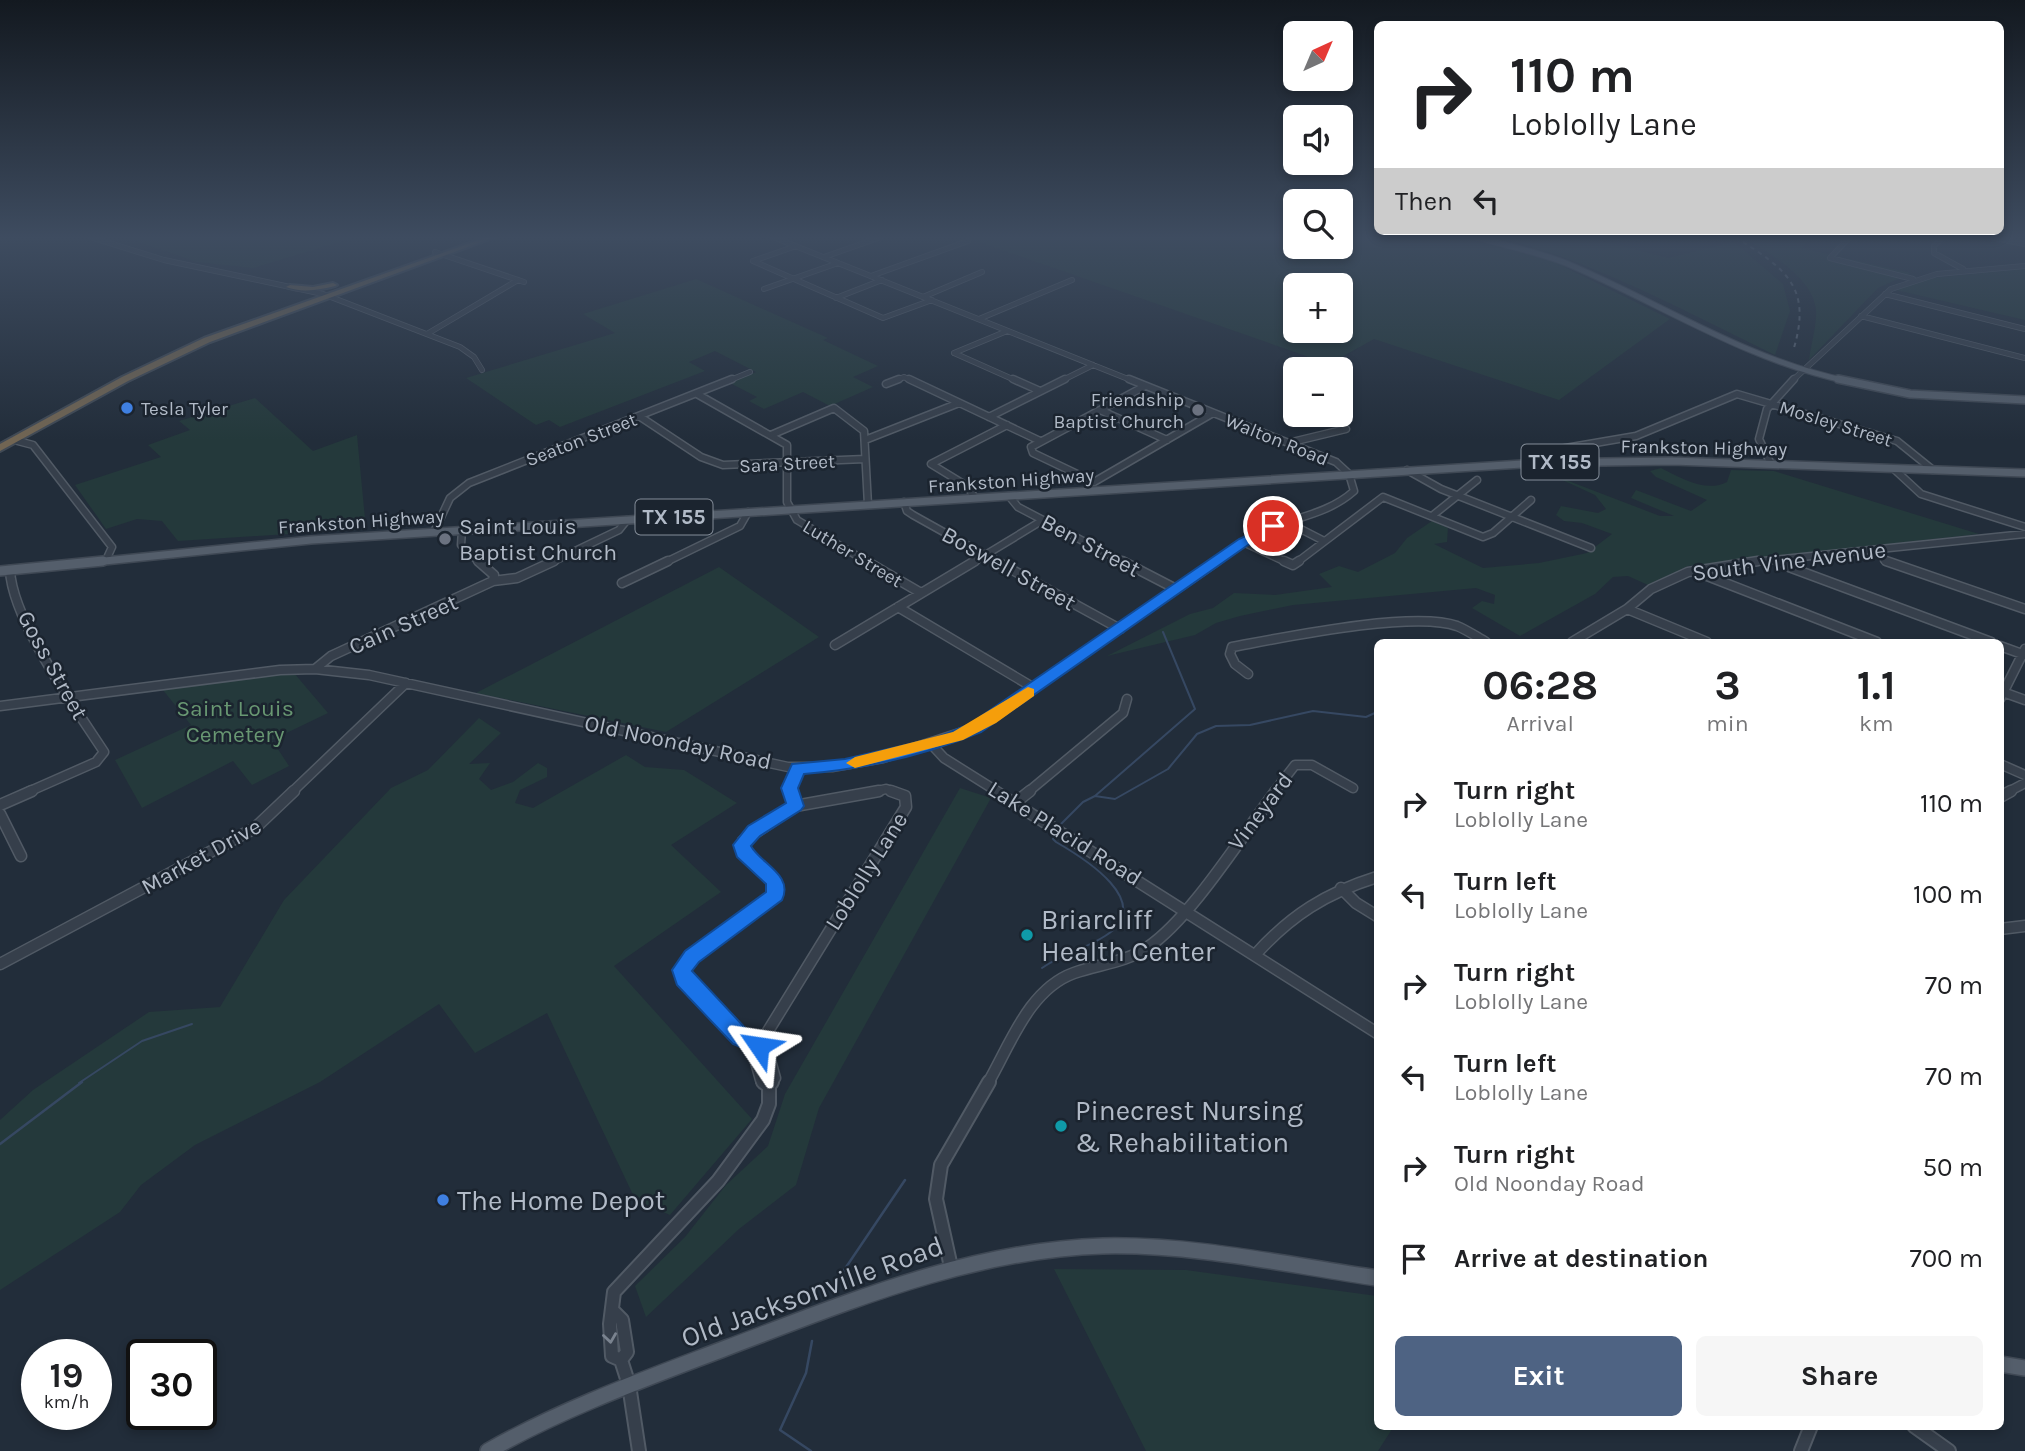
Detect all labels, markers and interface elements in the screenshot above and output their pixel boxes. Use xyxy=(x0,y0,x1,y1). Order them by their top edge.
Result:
north arrow xyxy=(1283,21,1353,91)
map controls xyxy=(1283,21,1353,427)
text: 110 m xyxy=(1510,47,1635,104)
icon: right xyxy=(1395,49,1486,140)
button: sound xyxy=(1283,105,1353,175)
text: Loblolly Lane xyxy=(1510,106,1697,143)
icon: left xyxy=(1467,182,1505,220)
text: Then xyxy=(1395,186,1453,217)
button: search xyxy=(1283,189,1353,259)
button: + xyxy=(1283,273,1353,343)
button: − xyxy=(1283,357,1353,427)
place label: Friendship Baptist Church xyxy=(1053,389,1184,433)
street label: Mosley Street xyxy=(1777,396,1895,452)
place label: Tesla Tyler xyxy=(141,398,228,420)
marker: Tesla Tyler xyxy=(119,400,135,416)
marker: Friendship Baptist Church xyxy=(1190,402,1206,418)
street label: Seaton Street xyxy=(523,409,640,471)
street label: Walton Road xyxy=(1222,409,1331,471)
street label: Frankston Highway xyxy=(1621,436,1788,460)
road number: TX 155 xyxy=(1522,444,1598,480)
street label: Sara Street xyxy=(739,451,836,477)
street label: Frankston Highway xyxy=(927,464,1095,498)
pin xyxy=(1243,496,1303,556)
road number: TX 155 xyxy=(636,500,712,534)
street label: Frankston Highway xyxy=(277,505,445,539)
icon: arrive xyxy=(1254,507,1292,545)
street label: Ben Street xyxy=(1036,508,1145,583)
place label: Saint Louis Baptist Church xyxy=(459,513,617,566)
street label: Luther Street xyxy=(799,516,906,592)
street label: Boswell Street xyxy=(937,521,1081,617)
marker: Saint Louis Baptist Church xyxy=(437,531,453,547)
street label: South Vine Avenue xyxy=(1691,536,1887,587)
street label: Cain Street xyxy=(345,588,462,660)
street label: Goss Street xyxy=(12,606,94,725)
text: 06:28 xyxy=(1482,660,1598,710)
text: 3 xyxy=(1714,660,1741,710)
text: 1.1 xyxy=(1857,660,1896,710)
park label: Saint Louis Cemetery xyxy=(176,695,294,748)
street label: Old Noonday Road xyxy=(582,709,774,776)
text: Arrival xyxy=(1506,710,1574,737)
text: min xyxy=(1706,710,1749,737)
text: km xyxy=(1859,710,1894,737)
street label: Vineyard xyxy=(1222,767,1299,856)
street label: Lake Placid Road xyxy=(983,775,1147,892)
text: Turn right xyxy=(1454,775,1575,806)
icon: right xyxy=(1395,785,1433,823)
text: 110 m xyxy=(1920,788,1983,819)
text: Loblolly Lane xyxy=(1454,806,1588,833)
street label: Loblolly Lane xyxy=(819,807,913,935)
street label: Market Drive xyxy=(137,812,266,900)
text: Turn left xyxy=(1454,866,1556,897)
icon: left xyxy=(1395,876,1433,914)
text: 100 m xyxy=(1913,879,1983,910)
text: Loblolly Lane xyxy=(1454,897,1588,924)
place label: Briarcliff Health Center xyxy=(1041,903,1216,968)
marker: Briarcliff Health Center xyxy=(1019,927,1035,943)
text: Turn right xyxy=(1454,957,1575,988)
icon: right xyxy=(1395,967,1433,1005)
text: 70 m xyxy=(1925,970,1983,1001)
text: Loblolly Lane xyxy=(1454,988,1588,1015)
position arrow xyxy=(722,1009,796,1083)
text: Turn left xyxy=(1454,1048,1556,1079)
icon: left xyxy=(1395,1058,1433,1096)
text: 70 m xyxy=(1925,1061,1983,1092)
text: Loblolly Lane xyxy=(1454,1079,1588,1106)
place label: Pinecrest Nursing & Rehabilitation xyxy=(1075,1094,1303,1159)
marker: Pinecrest Nursing & Rehabilitation xyxy=(1053,1118,1069,1134)
text: Turn right xyxy=(1454,1139,1575,1170)
icon: right xyxy=(1395,1149,1433,1187)
text: 50 m xyxy=(1922,1152,1983,1183)
text: Old Noonday Road xyxy=(1454,1170,1645,1197)
place label: The Home Depot xyxy=(457,1184,665,1217)
marker: The Home Depot xyxy=(435,1192,451,1208)
street label: Old Jacksonville Road xyxy=(677,1229,948,1354)
icon: arrive xyxy=(1395,1240,1433,1278)
text: Arrive at destination xyxy=(1454,1243,1708,1274)
text: 700 m xyxy=(1909,1243,1983,1274)
one-way arrow xyxy=(602,1332,617,1344)
button: Exit xyxy=(1395,1336,1682,1416)
button: Share xyxy=(1696,1336,1983,1416)
speed limit sign: 30 xyxy=(126,1339,217,1430)
text: 19 xyxy=(50,1355,83,1396)
text: km/h xyxy=(44,1391,89,1413)

